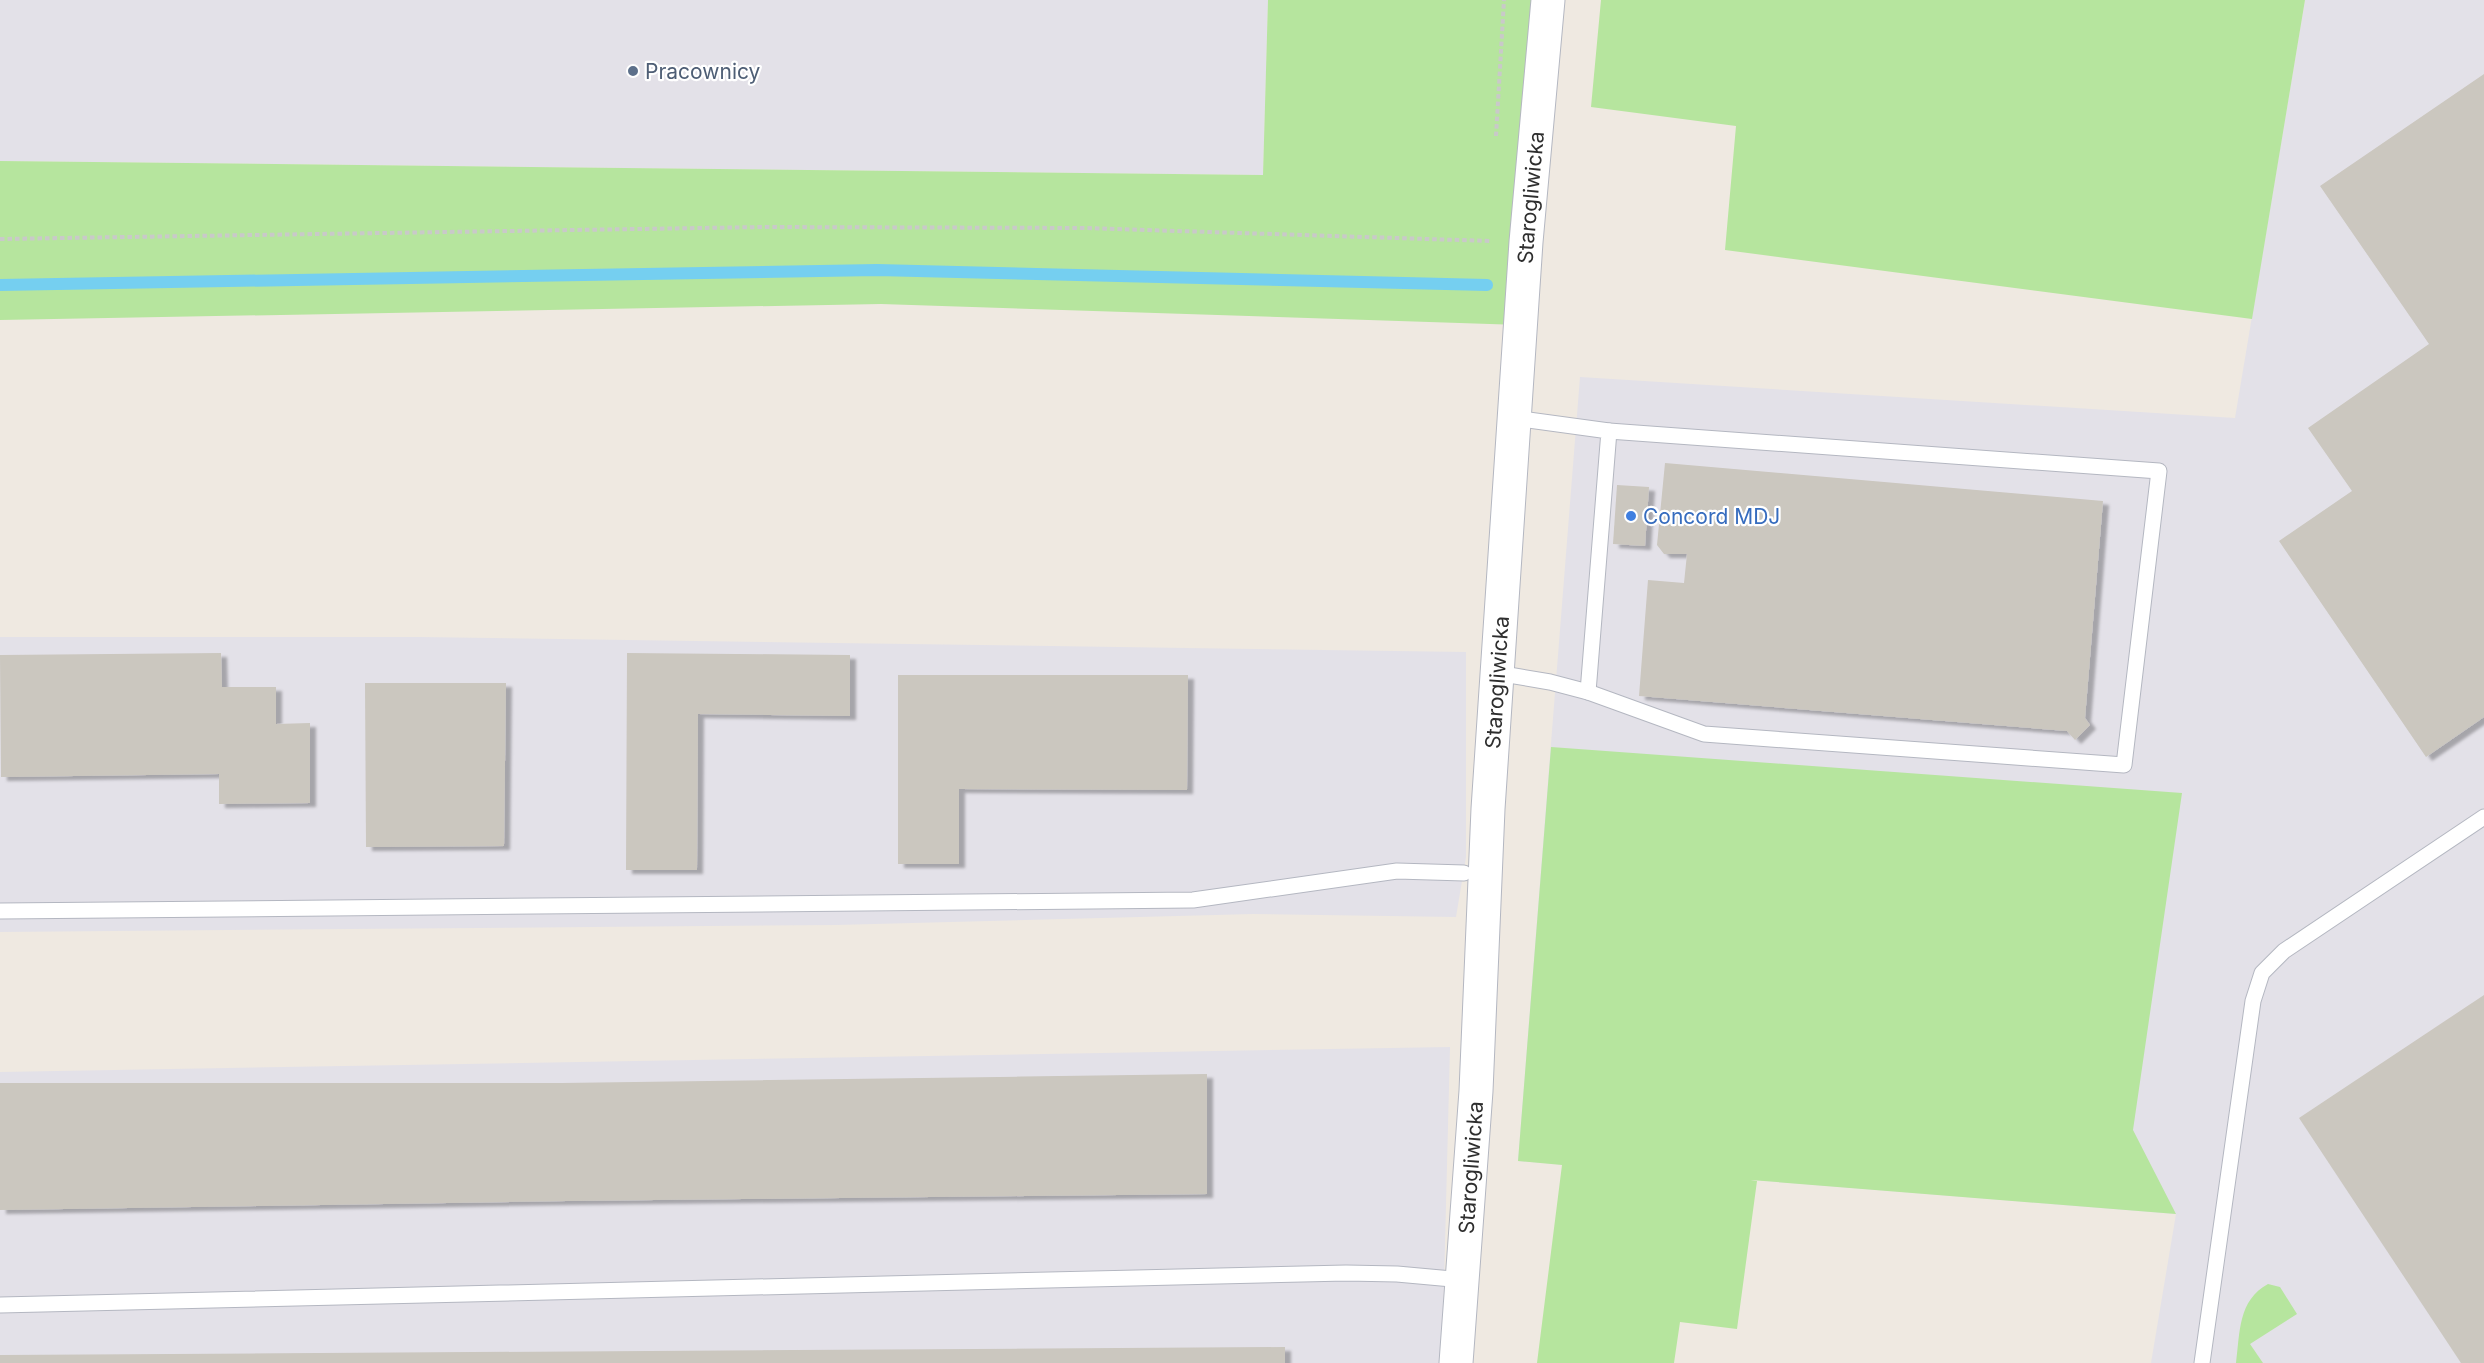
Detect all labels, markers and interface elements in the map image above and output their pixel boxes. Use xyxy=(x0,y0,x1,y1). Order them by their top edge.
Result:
place label: Pracownicy xyxy=(645,59,761,84)
marker: Pracownicy xyxy=(626,64,640,78)
street label: Starogliwicka xyxy=(1512,130,1549,265)
place label: Concord MDJ xyxy=(1643,504,1780,529)
marker: Concord MDJ xyxy=(1624,509,1638,523)
street label: Starogliwicka xyxy=(1480,615,1513,750)
street label: Starogliwicka xyxy=(1453,1100,1488,1235)

